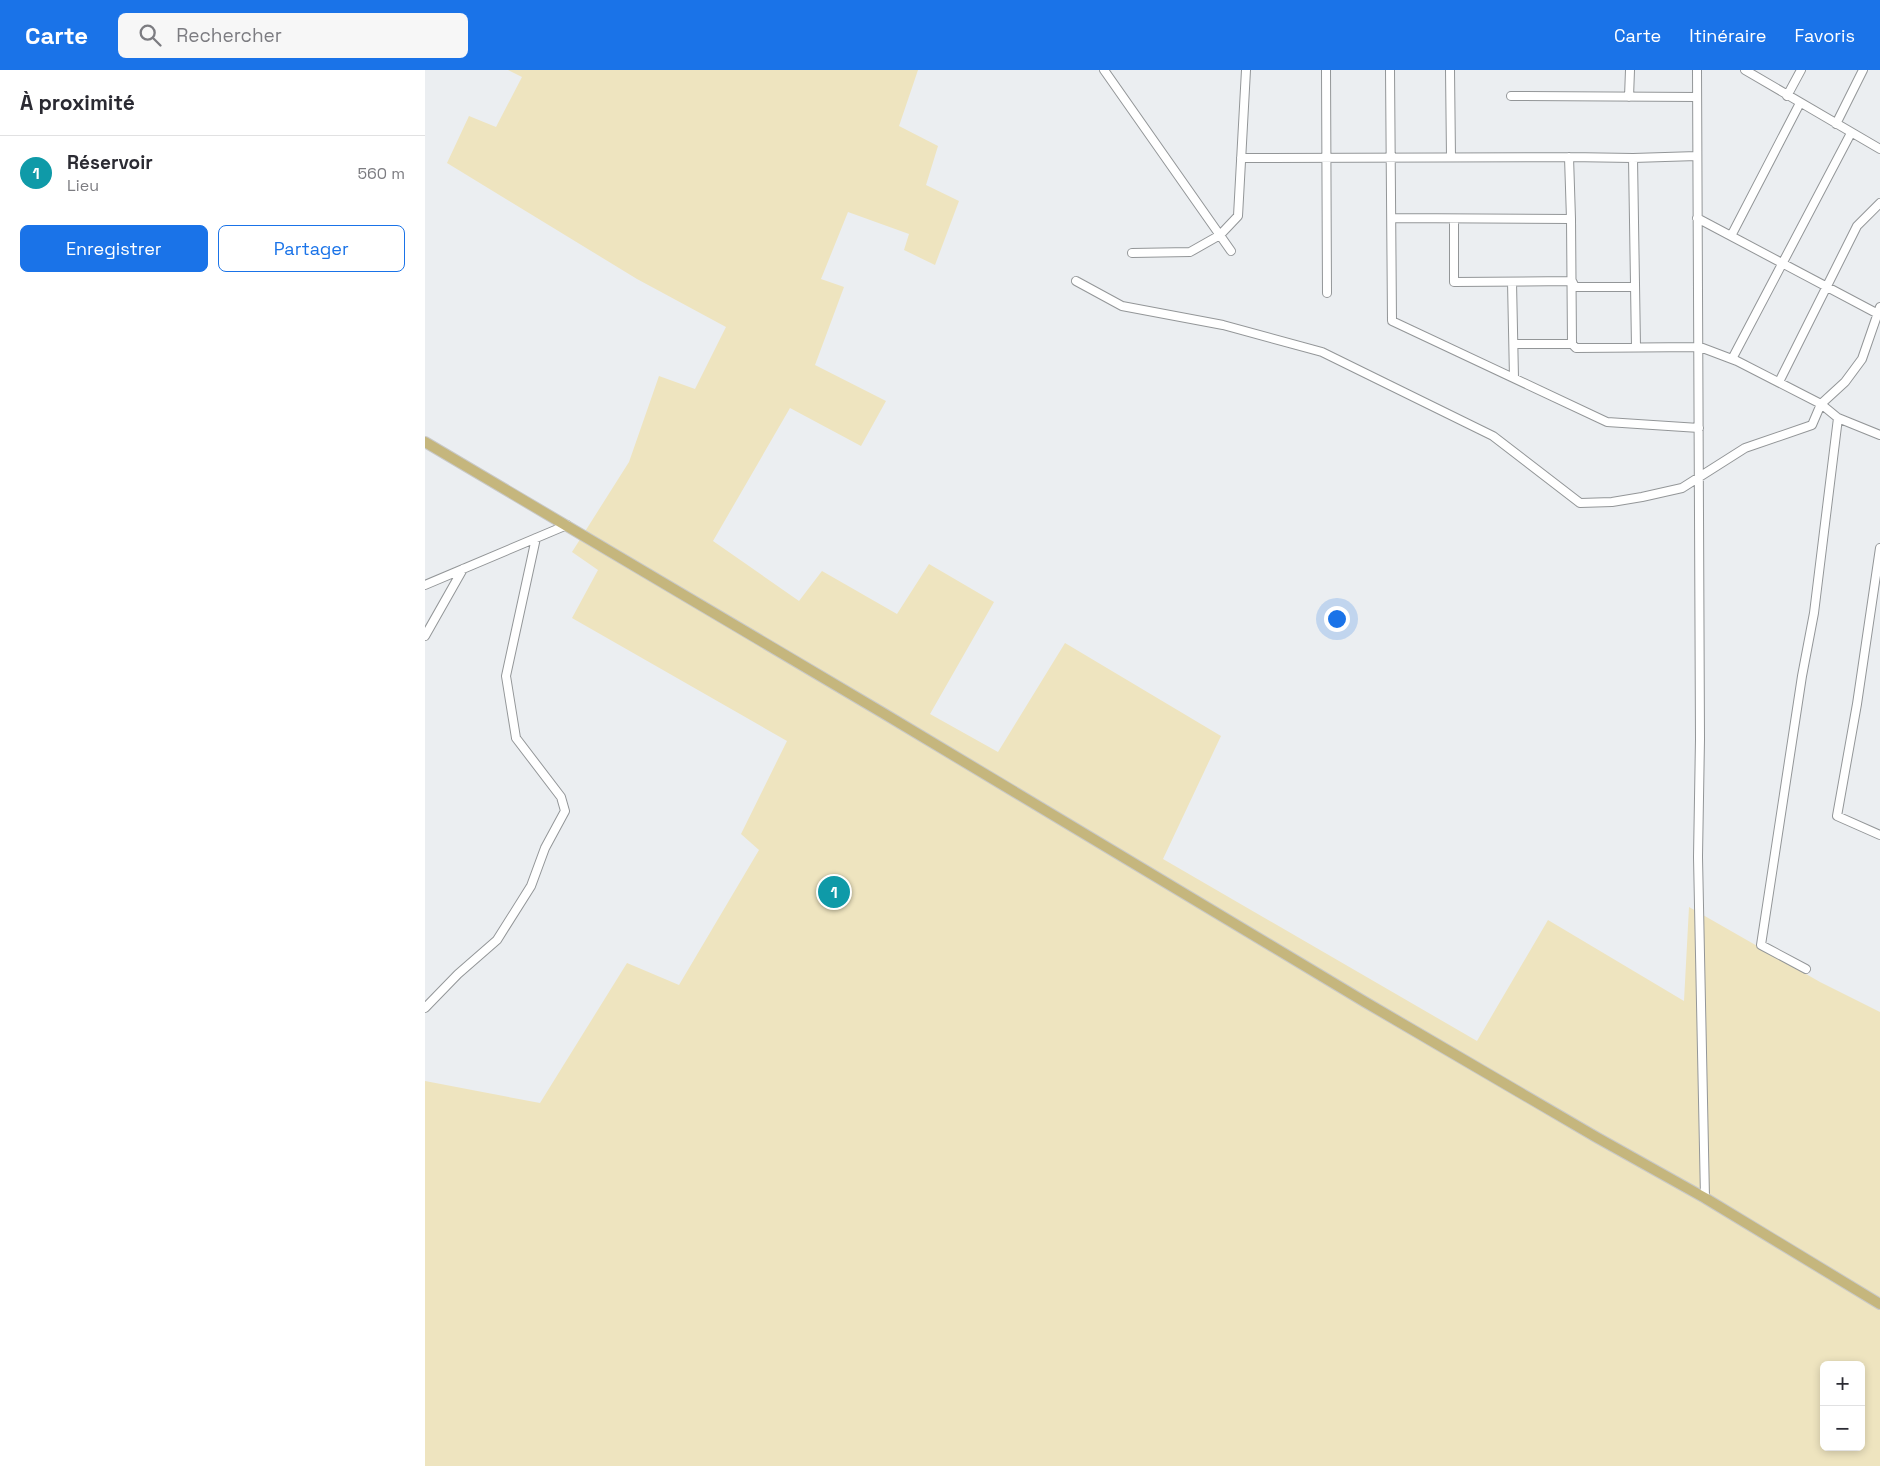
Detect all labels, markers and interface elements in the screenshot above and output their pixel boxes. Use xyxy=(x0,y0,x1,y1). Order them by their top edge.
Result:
search box xyxy=(118,13,468,58)
text: Carte xyxy=(25,20,88,51)
icon: search xyxy=(136,21,164,49)
text: Rechercher xyxy=(176,23,282,48)
text: Carte xyxy=(1614,24,1661,47)
text: Itinéraire xyxy=(1689,24,1766,47)
text: Favoris xyxy=(1794,24,1855,47)
text: À proximité xyxy=(20,89,135,116)
text: Réservoir xyxy=(67,150,153,175)
text: 1 xyxy=(32,163,40,184)
text: 560 m xyxy=(357,163,405,184)
text: Lieu xyxy=(67,175,99,196)
button: Enregistrer xyxy=(20,225,208,272)
button: Partager xyxy=(218,225,405,272)
your location xyxy=(1324,606,1350,632)
pin: 1 xyxy=(818,873,850,911)
map controls xyxy=(1820,1361,1865,1451)
button: + xyxy=(1820,1361,1865,1406)
button: − xyxy=(1820,1406,1865,1451)

